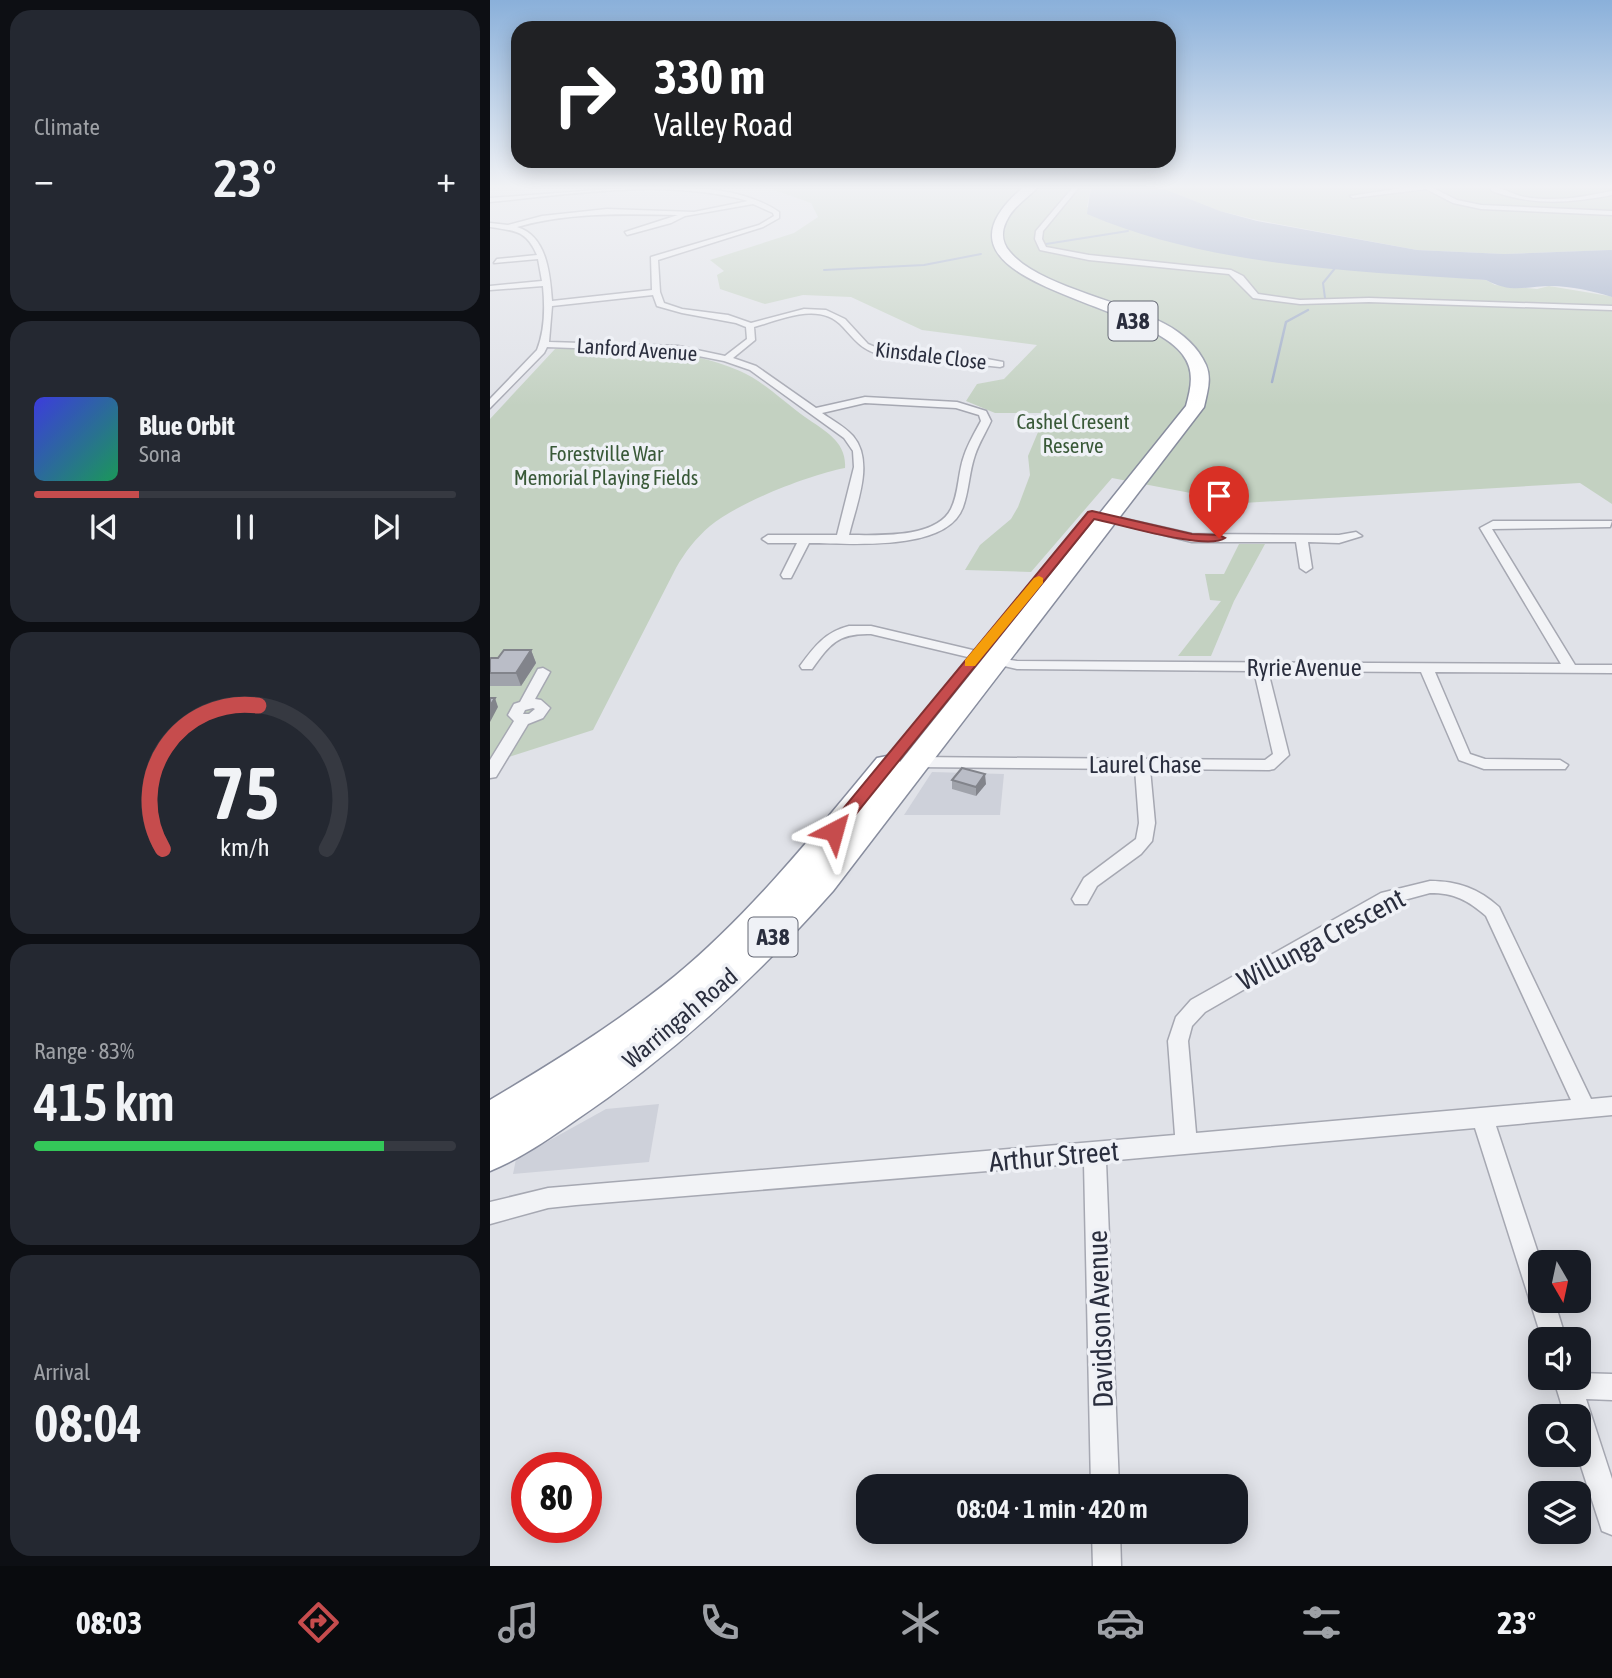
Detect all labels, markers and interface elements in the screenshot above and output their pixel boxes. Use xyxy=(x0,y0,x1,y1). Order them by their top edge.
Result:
text: 330 m xyxy=(654,48,765,104)
icon: right xyxy=(539,49,630,140)
text: Valley Road xyxy=(654,106,793,143)
text: Climate xyxy=(34,114,100,140)
text: 23° xyxy=(213,148,277,208)
text: − xyxy=(34,157,54,200)
text: + xyxy=(436,157,456,200)
road number: A38 xyxy=(1108,302,1158,340)
street label: Lanford Avenue xyxy=(576,333,698,365)
street label: Kinsdale Close xyxy=(874,336,988,374)
park label: Cashel Cresent Reserve xyxy=(1016,409,1130,457)
text: Blue Orbit xyxy=(139,411,235,441)
text: Sona xyxy=(139,441,181,467)
park label: Forestville War Memorial Playing Fields xyxy=(514,441,698,489)
pin xyxy=(1189,466,1249,538)
icon: arrive xyxy=(1200,477,1238,515)
icon: previous xyxy=(85,508,123,546)
icon: pause xyxy=(226,508,264,546)
icon: next xyxy=(367,508,405,546)
street label: Ryrie Avenue xyxy=(1246,654,1362,681)
text: 75 xyxy=(211,751,279,834)
street label: Laurel Chase xyxy=(1089,751,1201,778)
position arrow xyxy=(797,794,871,868)
text: km/h xyxy=(220,833,270,861)
street label: Willunga Crescent xyxy=(1232,881,1410,997)
road number: A38 xyxy=(748,918,798,956)
street label: Warringah Road xyxy=(617,962,743,1074)
text: Range · 83% xyxy=(34,1038,134,1064)
text: 415 km xyxy=(34,1072,175,1132)
street label: Arthur Street xyxy=(988,1134,1120,1178)
street label: Davidson Avenue xyxy=(1081,1230,1119,1408)
north arrow xyxy=(1528,1250,1591,1312)
map controls xyxy=(1528,1250,1591,1544)
button: sound xyxy=(1528,1327,1591,1390)
text: Arrival xyxy=(34,1359,90,1385)
text: 08:04 xyxy=(34,1393,142,1453)
button: search xyxy=(1528,1404,1591,1467)
speed limit sign: 80 xyxy=(511,1452,602,1543)
button: layers xyxy=(1528,1481,1591,1544)
text: 08:04 · 1 min · 420 m xyxy=(956,1494,1148,1524)
icon: directions xyxy=(294,1598,343,1647)
icon: music xyxy=(494,1598,543,1647)
icon: phone xyxy=(695,1598,744,1647)
icon: climate xyxy=(896,1598,945,1647)
icon: car xyxy=(1096,1598,1145,1647)
icon: filters xyxy=(1297,1598,1346,1647)
text: 08:03 xyxy=(76,1604,142,1641)
text: 23° xyxy=(1497,1604,1536,1641)

